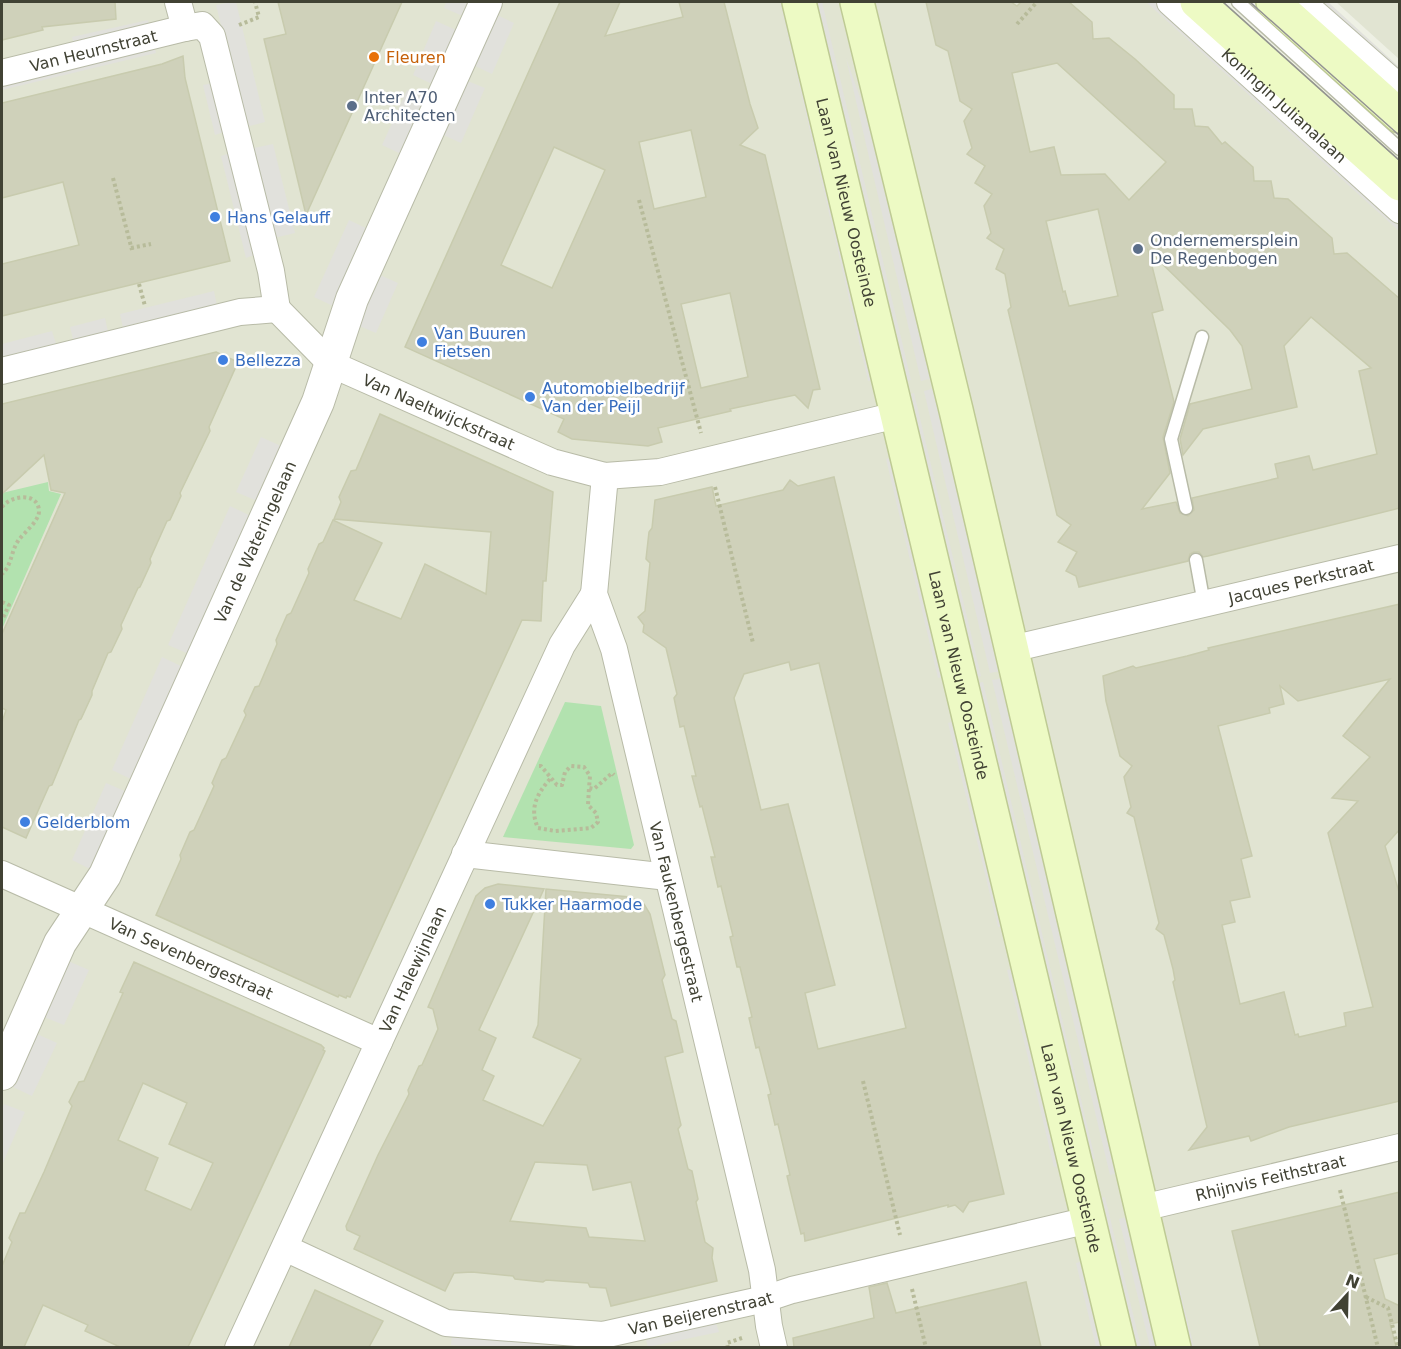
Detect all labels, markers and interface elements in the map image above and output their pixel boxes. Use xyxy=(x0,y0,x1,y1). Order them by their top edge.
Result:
street label: Van Heurnstraat xyxy=(28,26,159,76)
street label: Koningin Julianalaan xyxy=(1217,44,1350,167)
place label: Fleuren xyxy=(386,48,446,67)
marker: Fleuren xyxy=(367,50,381,64)
place label: Inter A70 Architecten xyxy=(364,88,456,125)
street label: Laan van Nieuw Oosteinde xyxy=(812,96,880,309)
marker: Inter A70 Architecten xyxy=(345,99,359,113)
place label: Hans Gelauff xyxy=(227,208,331,227)
marker: Hans Gelauff xyxy=(208,210,222,224)
place label: Ondernemersplein De Regenbogen xyxy=(1150,231,1298,268)
marker: Ondernemersplein De Regenbogen xyxy=(1131,242,1145,256)
place label: Van Buuren Fietsen xyxy=(434,324,526,361)
marker: Van Buuren Fietsen xyxy=(415,335,429,349)
place label: Bellezza xyxy=(235,351,301,370)
marker: Bellezza xyxy=(216,353,230,367)
street label: Van Naeltwijckstraat xyxy=(360,370,518,454)
place label: Automobielbedrijf Van der Peijl xyxy=(542,379,685,416)
marker: Automobielbedrijf Van der Peijl xyxy=(523,390,537,404)
street label: Van de Wateringelaan xyxy=(211,458,300,626)
street label: Jacques Perkstraat xyxy=(1226,555,1376,608)
street label: Laan van Nieuw Oosteinde xyxy=(925,569,993,782)
place label: Gelderblom xyxy=(37,813,130,832)
marker: Gelderblom xyxy=(18,815,32,829)
street label: Van Faukenbergestraat xyxy=(645,820,707,1004)
place label: Tukker Haarmode xyxy=(501,895,642,914)
marker: Tukker Haarmode xyxy=(483,897,497,911)
street label: Van Halewijnlaan xyxy=(376,903,450,1036)
street label: Van Sevenbergestraat xyxy=(106,914,276,1004)
street label: Laan van Nieuw Oosteinde xyxy=(1037,1042,1105,1255)
street label: Rhijnvis Feithstraat xyxy=(1194,1151,1348,1205)
north arrow xyxy=(1317,1265,1377,1325)
text: N xyxy=(1343,1270,1362,1293)
street label: Van Beijerenstraat xyxy=(627,1288,776,1339)

